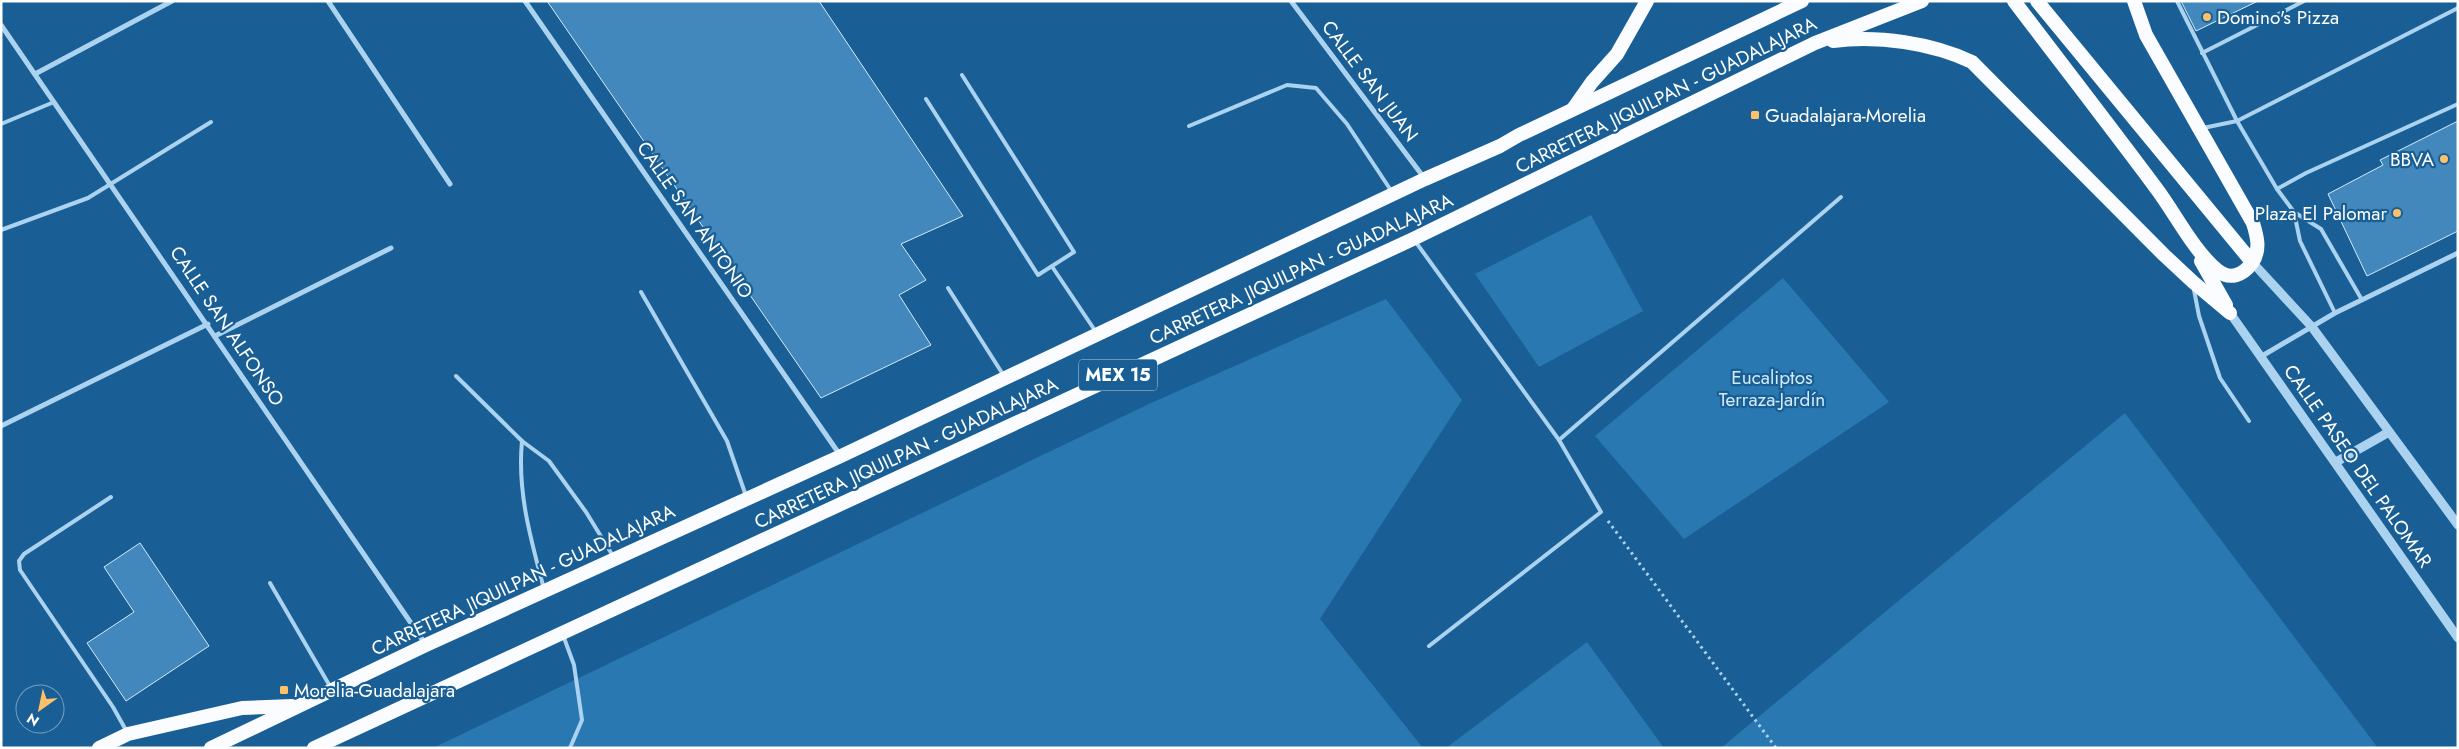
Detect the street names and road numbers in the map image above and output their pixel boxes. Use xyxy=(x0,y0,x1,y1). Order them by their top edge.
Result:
street label: CARRETERA JIQUILPAN - GUADALAJARA xyxy=(1511,10,1822,180)
street label: CALLE SAN JUAN xyxy=(1315,15,1425,147)
street label: CALLE SAN ANTONIO xyxy=(630,136,760,304)
street label: CARRETERA JIQUILPAN - GUADALAJARA xyxy=(1145,186,1458,351)
street label: CALLE SAN ALFONSO xyxy=(163,241,291,411)
street label: CALLE PASEO DEL PALOMAR xyxy=(2277,359,2439,573)
road number: MEX 15 xyxy=(1079,360,1157,390)
street label: CARRETERA JIQUILPAN - GUADALAJARA xyxy=(750,370,1063,535)
street label: CARRETERA JIQUILPAN - GUADALAJARA xyxy=(367,497,680,662)

